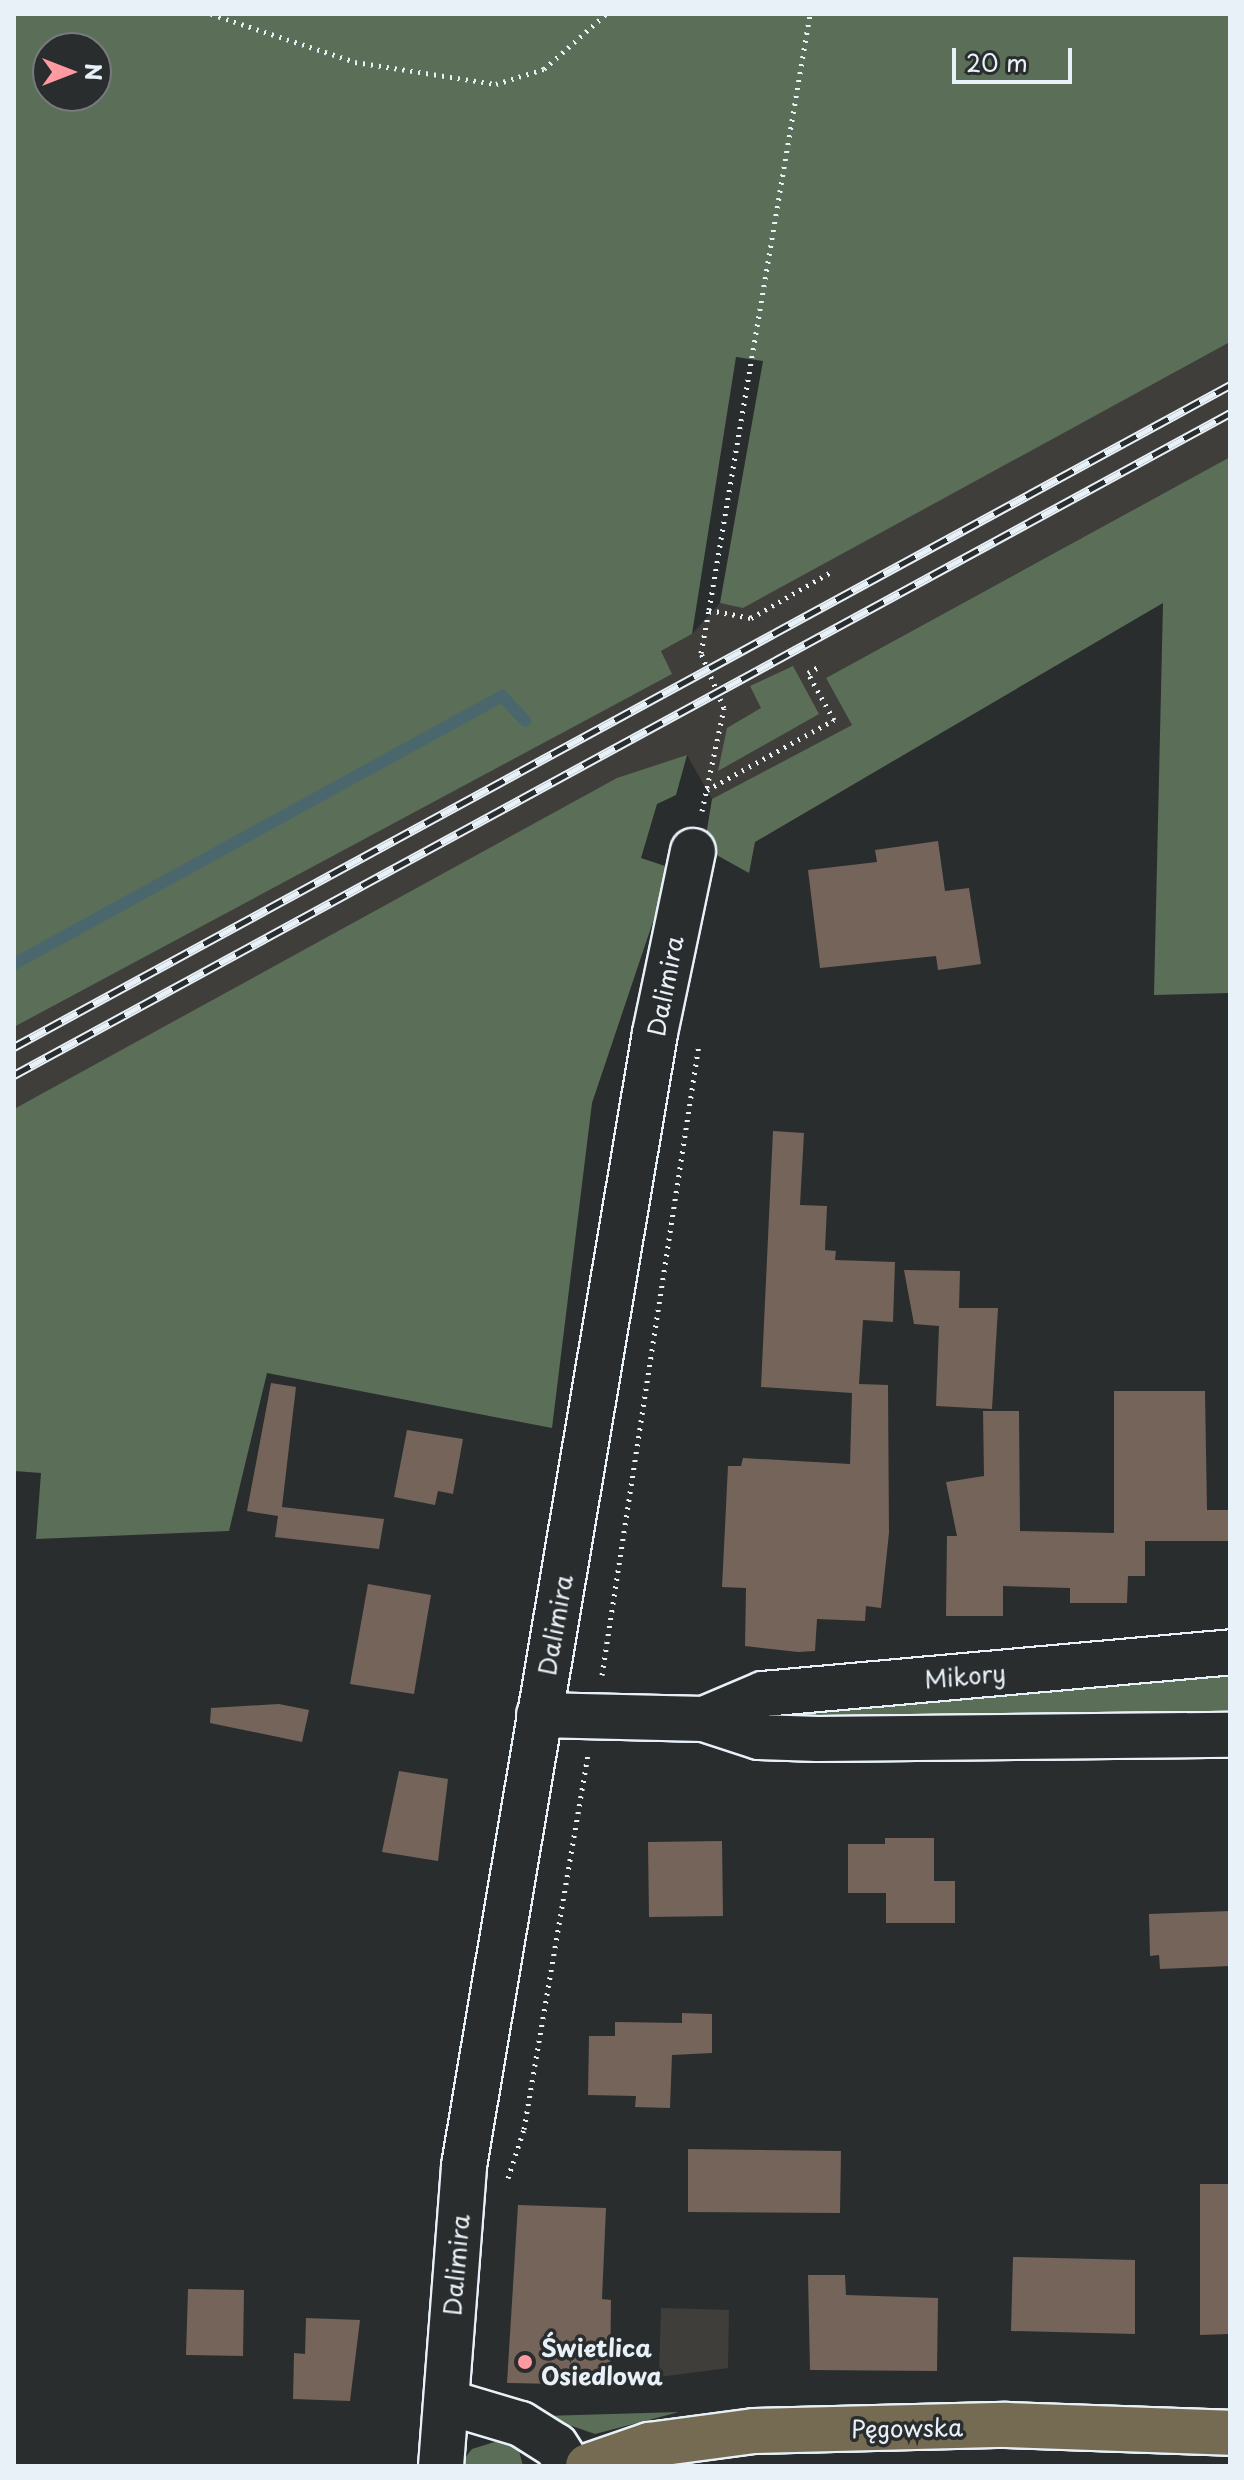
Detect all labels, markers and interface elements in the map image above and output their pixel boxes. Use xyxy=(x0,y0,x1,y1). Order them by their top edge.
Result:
north arrow xyxy=(32,32,112,112)
scale bar xyxy=(956,32,1076,82)
text: 20 m xyxy=(966,44,1028,80)
text: N xyxy=(78,63,111,81)
street label: Dalimira xyxy=(641,933,689,1039)
street label: Dalimira xyxy=(532,1573,578,1677)
street label: Mikory xyxy=(923,1658,1007,1694)
street label: Dalimira xyxy=(437,2213,475,2317)
place label: Świetlica Osiedlowa xyxy=(541,2334,663,2390)
marker: Świetlica Osiedlowa xyxy=(516,2353,534,2371)
street label: Pęgowska xyxy=(851,2413,963,2443)

